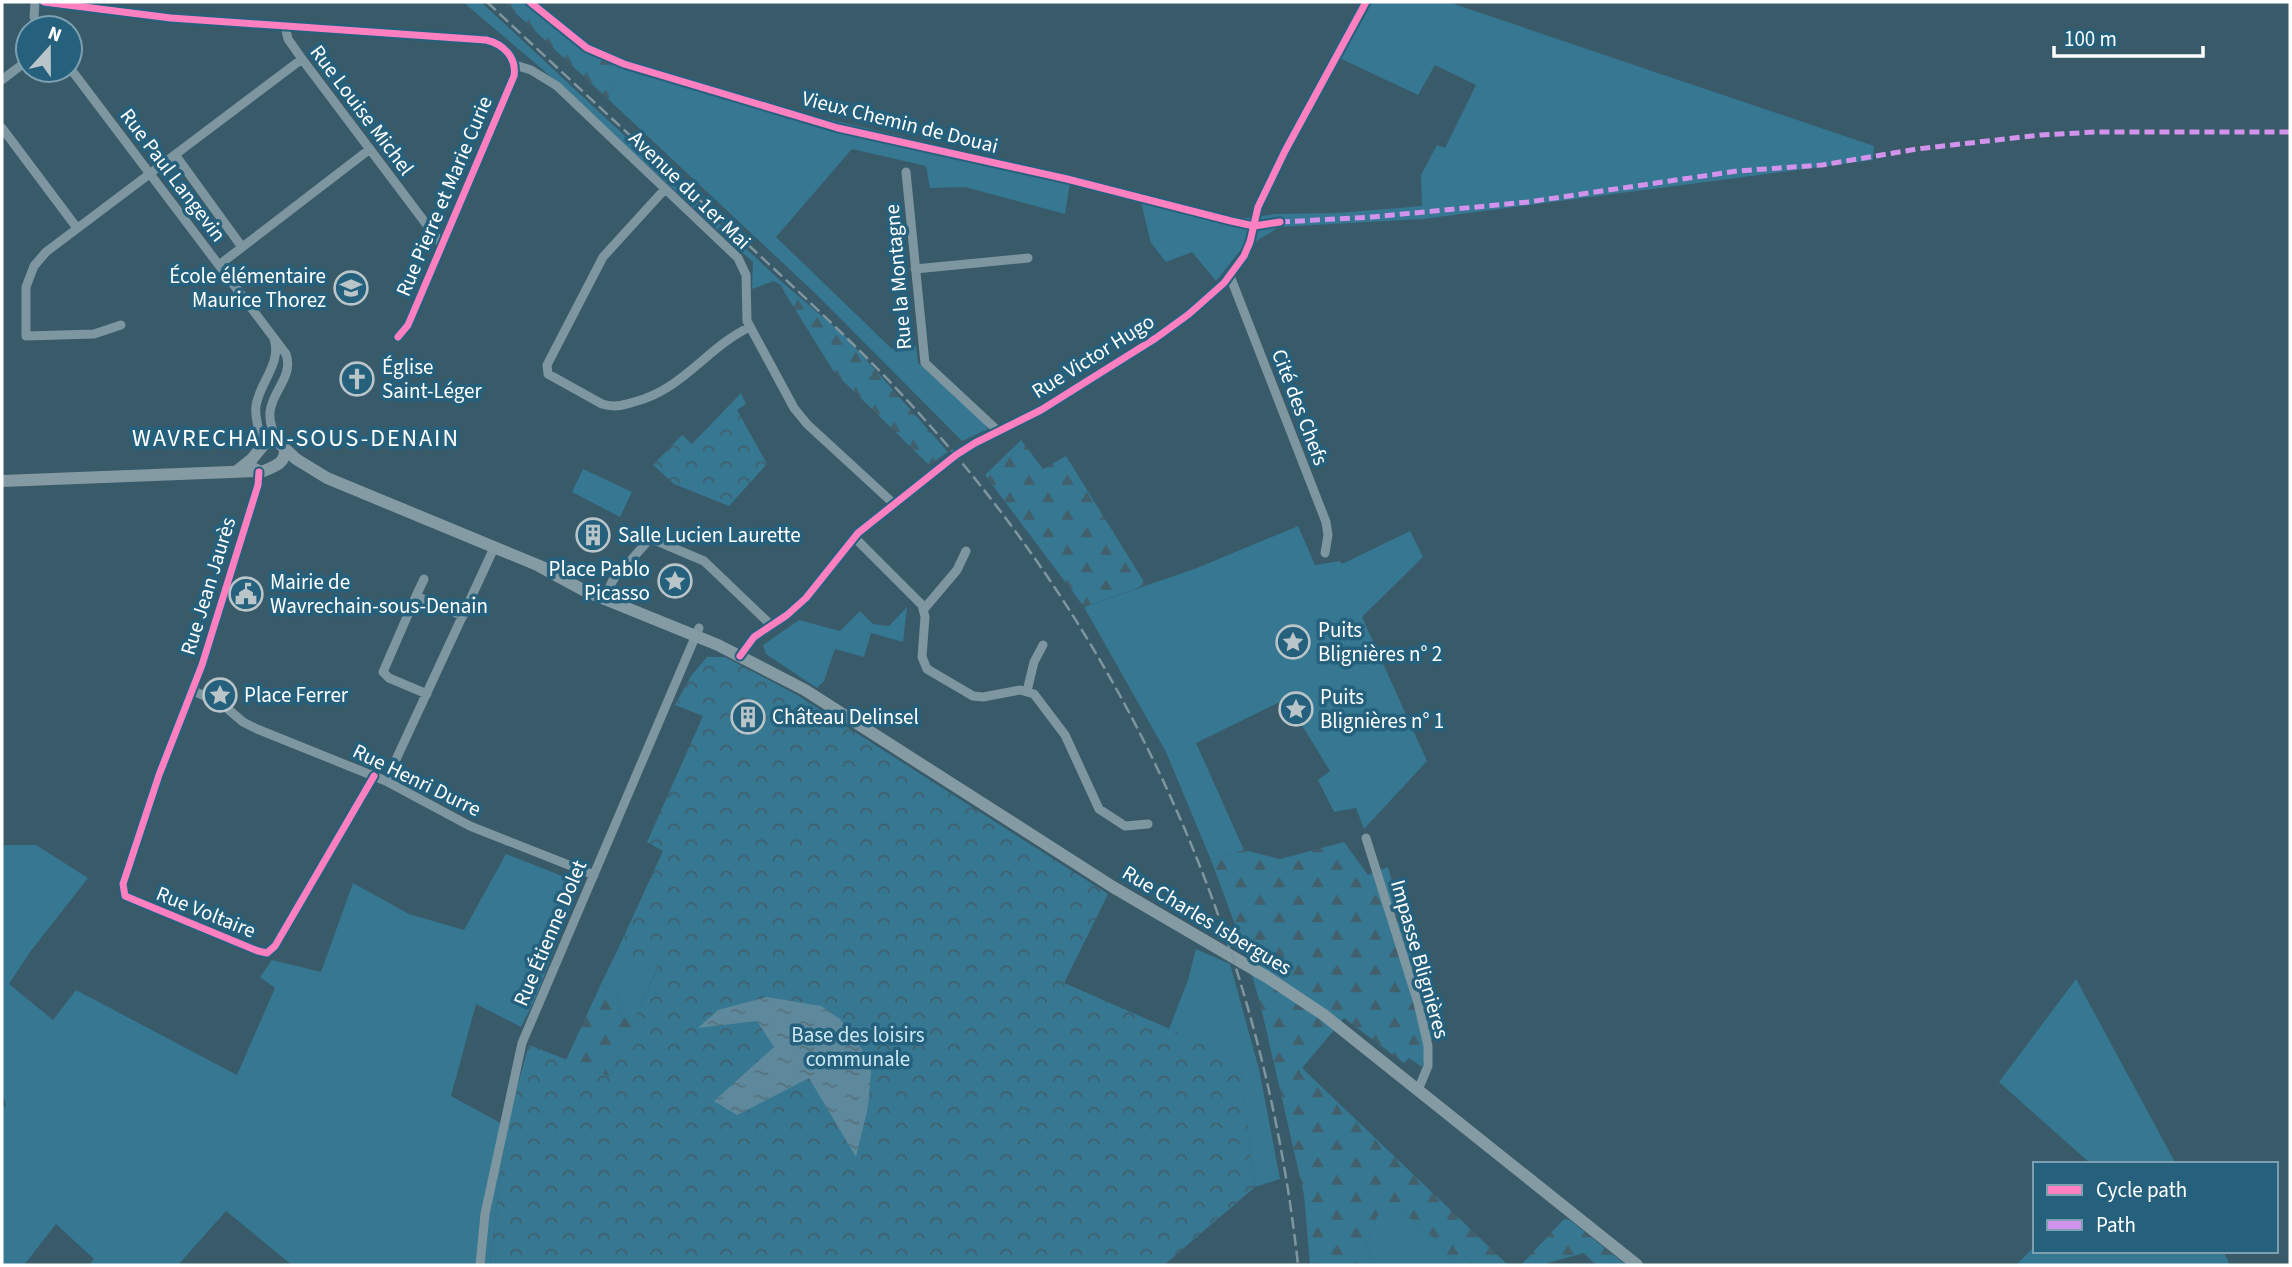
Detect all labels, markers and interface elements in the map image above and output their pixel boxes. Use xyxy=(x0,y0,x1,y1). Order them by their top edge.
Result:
north arrow xyxy=(14,14,84,84)
scale bar xyxy=(2054,14,2203,58)
text: N xyxy=(44,20,65,49)
text: 100 m xyxy=(2064,24,2117,54)
street label: Rue Louise Michel xyxy=(303,38,421,182)
street label: Vieux Chemin de Douai xyxy=(799,83,1001,161)
street label: Rue Pierre et Marie Curie xyxy=(388,91,500,301)
street label: Rue Paul Langevin xyxy=(113,102,233,248)
street label: Avenue du 1er Mai xyxy=(622,124,758,256)
street label: Rue la Montagne xyxy=(877,203,919,351)
place label: École élémentaire Maurice Thorez xyxy=(169,261,326,315)
school or university icon: École élémentaire Maurice Thorez xyxy=(332,269,370,307)
street label: Rue Victor Hugo xyxy=(1026,306,1160,406)
street label: Cité des Chefs xyxy=(1264,345,1336,470)
place label: Église Saint-Léger xyxy=(382,352,482,406)
church icon: Église Saint-Léger xyxy=(338,360,376,398)
district label: WAVRECHAIN-SOUS-DENAIN xyxy=(132,421,460,456)
street label: Rue Jean Jaurès xyxy=(173,513,243,659)
building icon: Salle Lucien Laurette xyxy=(574,516,612,554)
place label: Salle Lucien Laurette xyxy=(618,520,801,550)
place label: Place Pablo Picasso xyxy=(549,554,650,608)
place icon: Place Pablo Picasso xyxy=(656,562,694,600)
place label: Mairie de Wavrechain-sous-Denain xyxy=(270,567,488,621)
public building icon: Mairie de Wavrechain-sous-Denain xyxy=(227,575,265,613)
place label: Puits Blignières n° 2 xyxy=(1318,615,1442,669)
place icon: Puits Blignières n° 2 xyxy=(1274,623,1312,661)
place icon: Place Ferrer xyxy=(201,676,239,714)
place label: Place Ferrer xyxy=(244,680,349,710)
place label: Puits Blignières n° 1 xyxy=(1320,682,1444,736)
place icon: Puits Blignières n° 1 xyxy=(1277,690,1315,728)
building icon: Château Delinsel xyxy=(729,698,767,736)
place label: Château Delinsel xyxy=(772,702,919,732)
street label: Rue Henri Durre xyxy=(348,736,486,824)
street label: Rue Étienne Dolet xyxy=(506,855,594,1011)
street label: Rue Charles Isbergues xyxy=(1117,858,1297,983)
street label: Impasse Blignières xyxy=(1383,876,1457,1042)
street label: Rue Voltaire xyxy=(152,878,260,946)
park label: Base des loisirs communale xyxy=(791,1020,925,1074)
legend xyxy=(2033,1162,2278,1253)
text: Cycle path xyxy=(2096,1175,2187,1205)
text: Path xyxy=(2096,1210,2136,1240)

